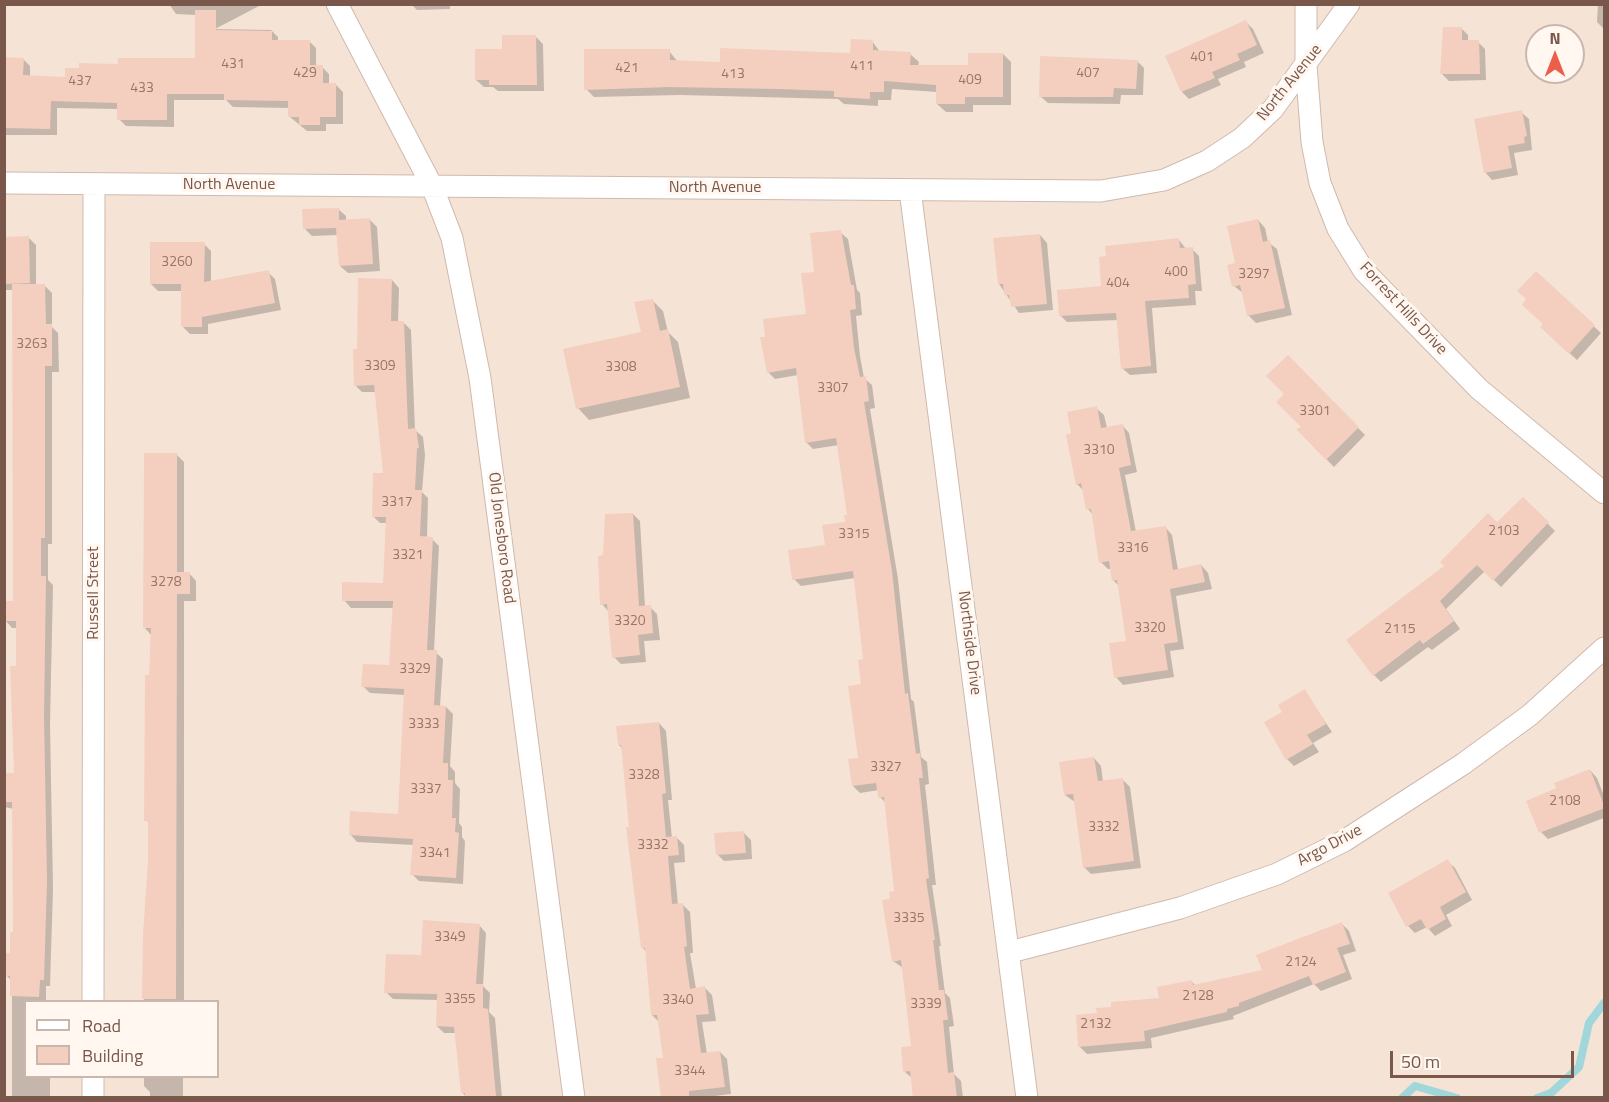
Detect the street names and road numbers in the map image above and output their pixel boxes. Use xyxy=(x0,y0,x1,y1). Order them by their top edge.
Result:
street label: North Avenue xyxy=(1253,41,1327,125)
street label: North Avenue xyxy=(183,175,275,195)
street label: North Avenue xyxy=(669,178,761,198)
street label: Forrest Hills Drive xyxy=(1355,259,1451,359)
street label: Old Jonesboro Road xyxy=(483,471,519,605)
street label: Russell Street xyxy=(84,546,104,640)
street label: Northside Drive xyxy=(953,590,985,696)
street label: Argo Drive xyxy=(1295,821,1365,871)

